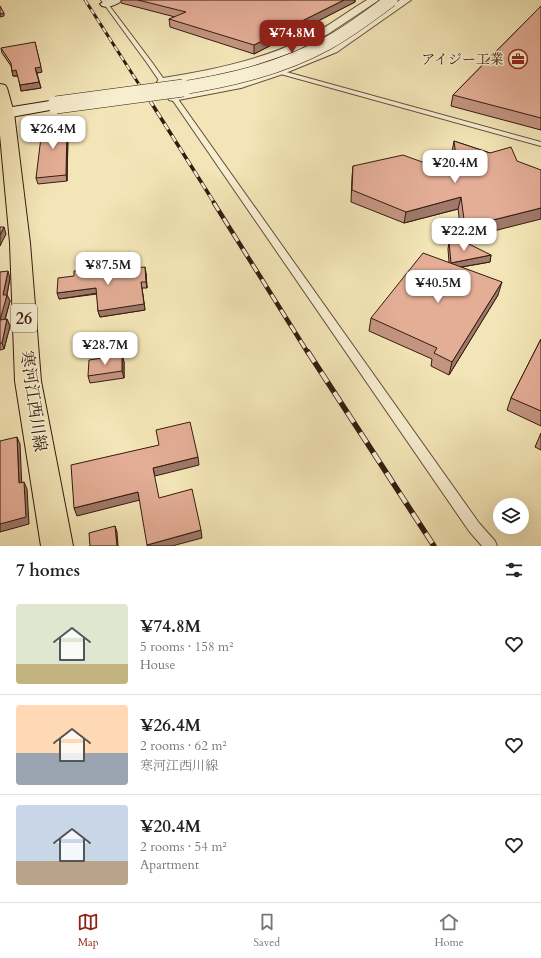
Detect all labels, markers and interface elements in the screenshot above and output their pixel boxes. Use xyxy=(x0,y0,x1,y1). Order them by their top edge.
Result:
pin: ¥74.8M xyxy=(259,20,325,54)
text: ¥74.8M xyxy=(269,24,315,42)
office icon: アイジー工業 xyxy=(507,48,529,70)
place label: アイジー工業 xyxy=(421,50,504,69)
pin: ¥26.4M xyxy=(20,116,86,150)
text: ¥26.4M xyxy=(30,120,76,138)
pin: ¥20.4M xyxy=(422,150,488,184)
text: ¥20.4M xyxy=(432,154,478,172)
pin: ¥22.2M xyxy=(431,218,497,252)
text: ¥22.2M xyxy=(441,222,487,240)
pin: ¥87.5M xyxy=(75,252,141,286)
text: ¥87.5M xyxy=(85,256,131,274)
pin: ¥40.5M xyxy=(405,270,471,304)
text: ¥40.5M xyxy=(415,274,461,292)
road number: 26 xyxy=(11,304,37,332)
pin: ¥28.7M xyxy=(72,332,138,366)
text: ¥28.7M xyxy=(82,336,128,354)
street label: 寒河江西川線 xyxy=(15,349,52,453)
map controls xyxy=(493,498,529,534)
button: layers xyxy=(493,498,529,534)
text: 7 homes xyxy=(16,559,80,582)
icon: filters xyxy=(503,559,525,581)
text: ¥74.8M xyxy=(140,615,201,638)
icon: home xyxy=(48,620,96,668)
icon: heart xyxy=(503,633,525,655)
text: 5 rooms · 158 m² xyxy=(140,638,233,656)
text: House xyxy=(140,656,175,674)
text: ¥26.4M xyxy=(140,714,201,737)
icon: home xyxy=(48,721,96,769)
icon: heart xyxy=(503,734,525,756)
text: 2 rooms · 62 m² xyxy=(140,737,227,755)
text: 寒河江西川線 xyxy=(140,757,218,775)
text: ¥20.4M xyxy=(140,815,201,838)
icon: home xyxy=(48,821,96,869)
icon: heart xyxy=(503,834,525,856)
text: 2 rooms · 54 m² xyxy=(140,838,227,856)
text: Apartment xyxy=(140,856,199,874)
tab: Map xyxy=(77,911,99,950)
tab: Saved xyxy=(253,911,280,950)
tab: Home xyxy=(434,911,464,950)

